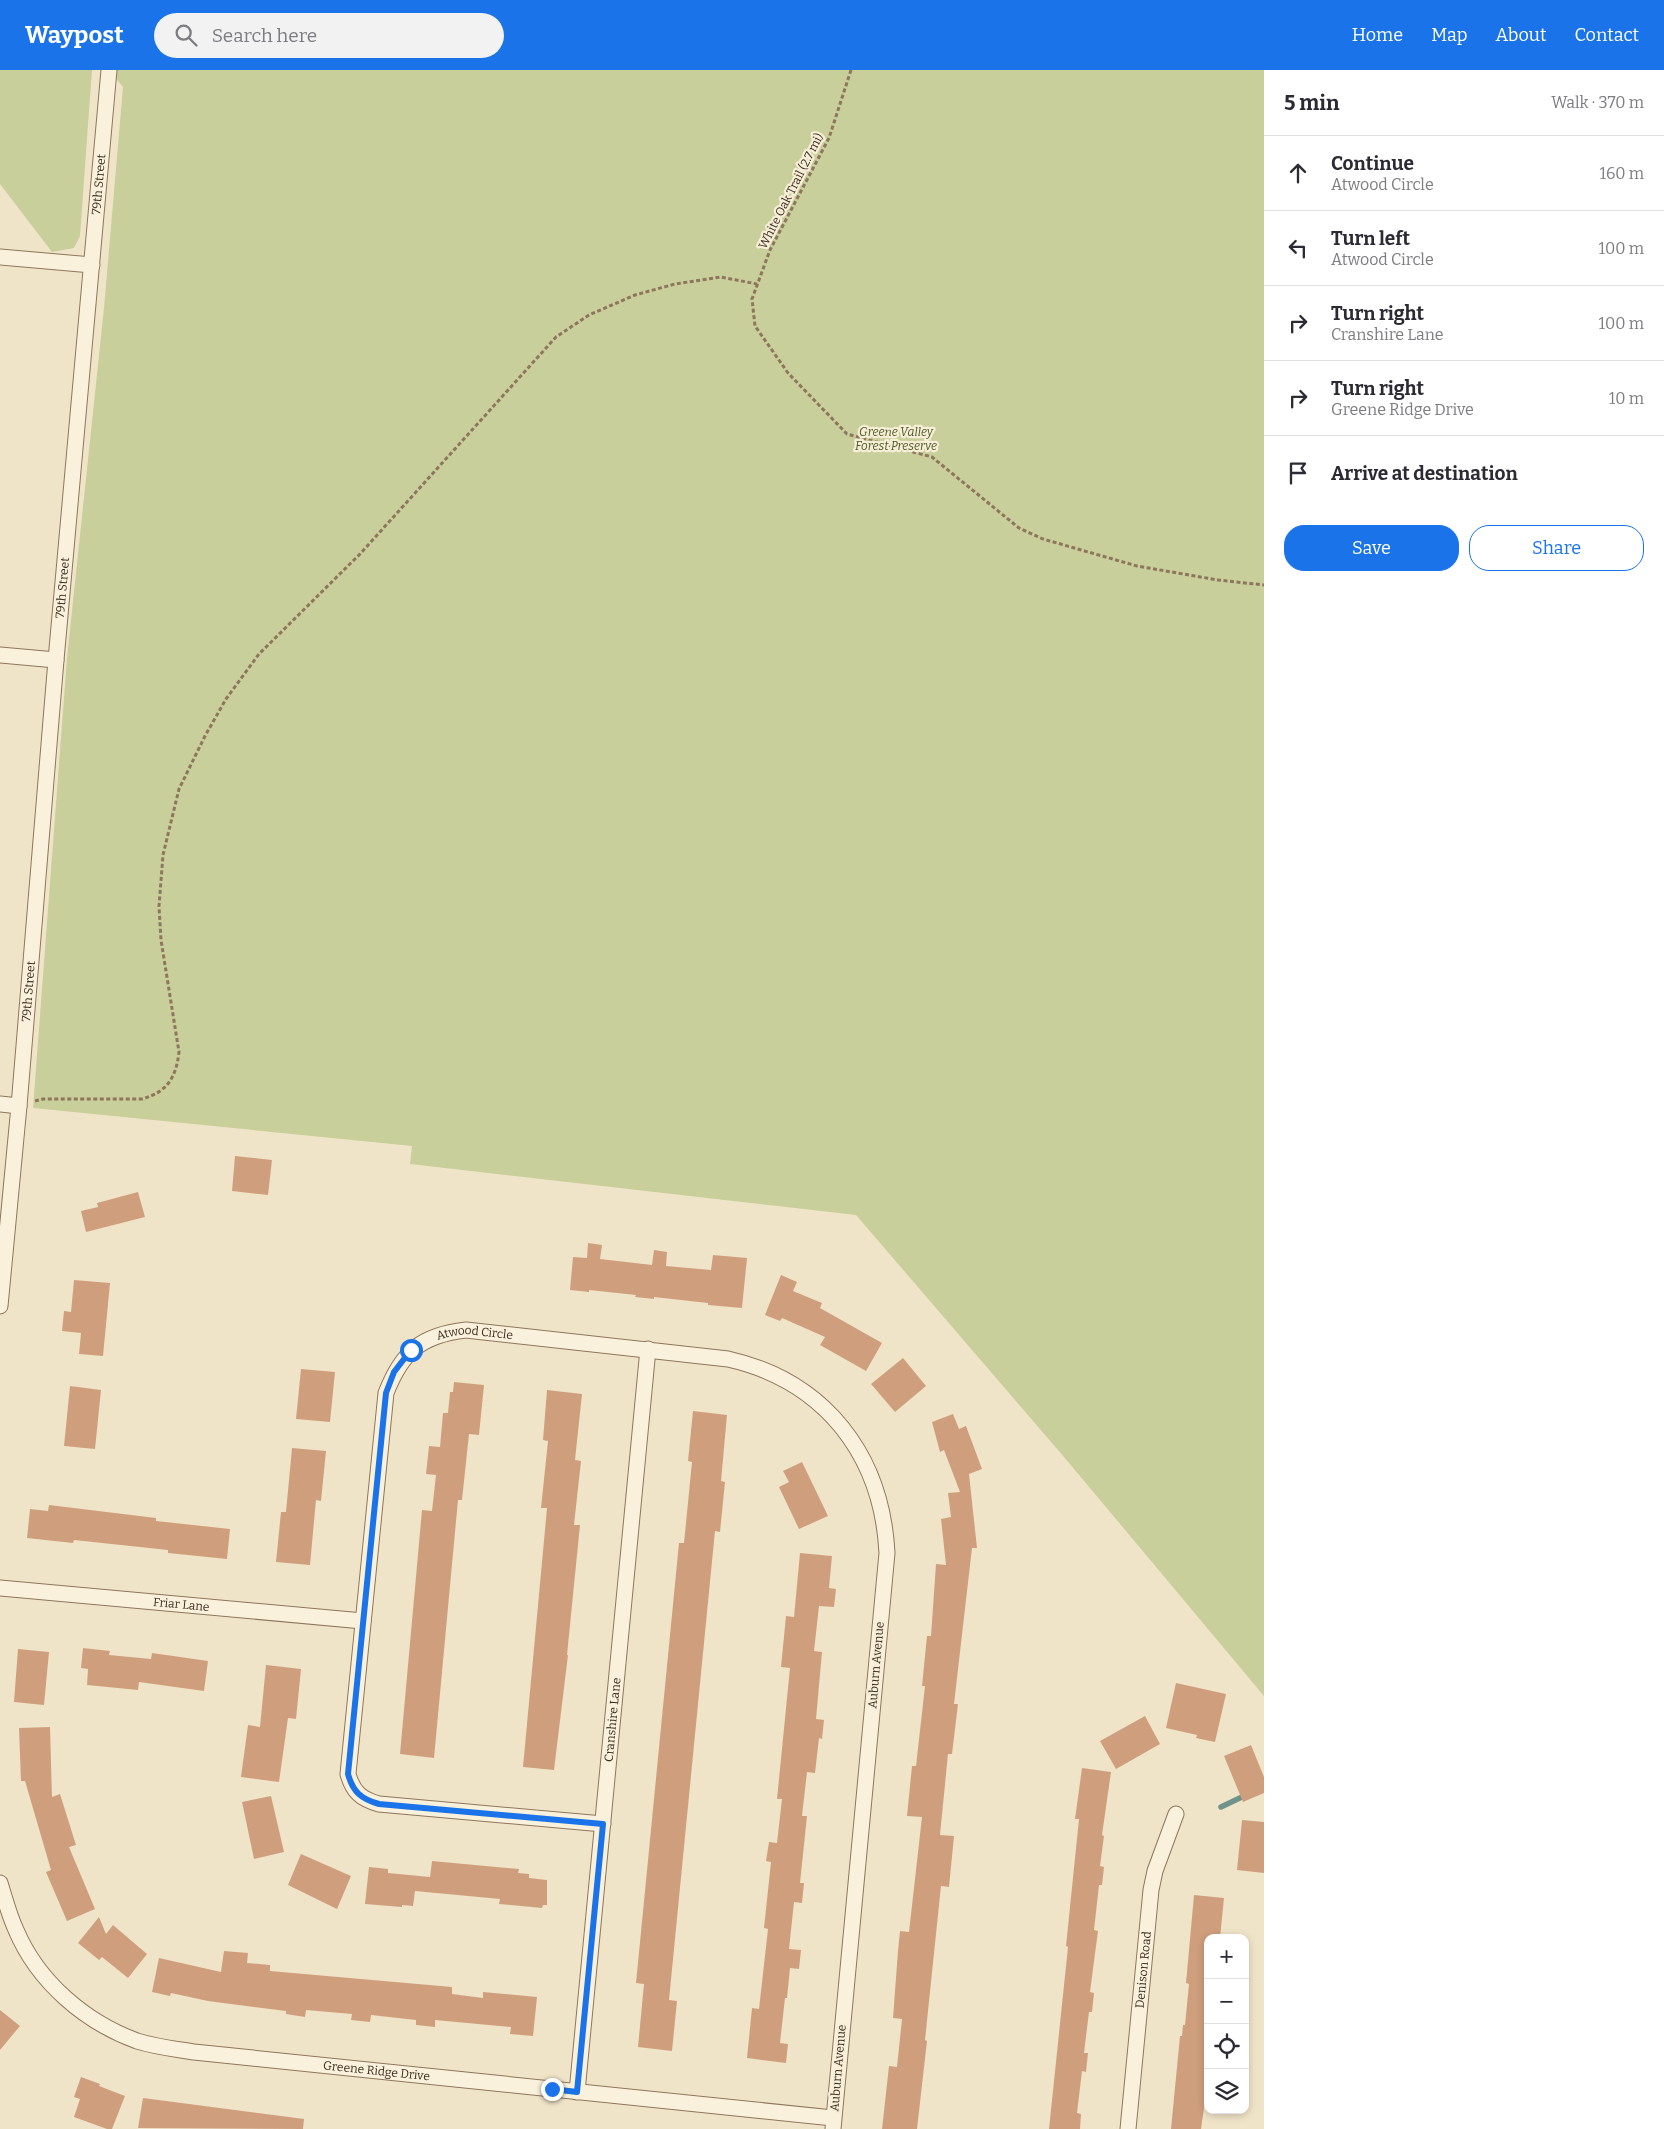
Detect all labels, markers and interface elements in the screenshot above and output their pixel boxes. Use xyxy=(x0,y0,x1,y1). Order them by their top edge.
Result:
search box xyxy=(154,13,504,58)
text: Waypost xyxy=(25,21,124,49)
icon: search xyxy=(172,21,200,49)
text: Search here xyxy=(212,24,317,47)
text: Home xyxy=(1352,24,1403,46)
text: Map xyxy=(1431,24,1467,46)
text: About xyxy=(1495,24,1546,46)
text: Contact xyxy=(1574,24,1639,46)
text: 5 min xyxy=(1284,90,1340,116)
text: Walk · 370 m xyxy=(1551,93,1644,112)
street label: White Oak Trail (2.7 mi) xyxy=(755,130,826,251)
text: Continue xyxy=(1331,152,1414,175)
street label: 79th Street xyxy=(89,153,108,215)
icon: ahead xyxy=(1284,159,1312,187)
text: 160 m xyxy=(1599,164,1644,183)
text: Atwood Circle xyxy=(1331,175,1434,194)
text: Turn left xyxy=(1331,227,1410,250)
icon: left xyxy=(1284,234,1312,262)
text: 100 m xyxy=(1599,239,1644,258)
text: Atwood Circle xyxy=(1331,250,1434,269)
text: Turn right xyxy=(1331,302,1424,325)
icon: right xyxy=(1284,309,1312,337)
text: 100 m xyxy=(1599,314,1644,333)
text: Cranshire Lane xyxy=(1331,325,1444,344)
text: Turn right xyxy=(1331,377,1424,400)
icon: right xyxy=(1284,384,1312,412)
text: 10 m xyxy=(1609,389,1644,408)
text: Greene Ridge Drive xyxy=(1331,400,1474,419)
park label: Greene Valley Forest Preserve xyxy=(855,425,937,453)
icon: arrive xyxy=(1284,459,1312,487)
text: Arrive at destination xyxy=(1331,462,1518,485)
button: Save xyxy=(1284,525,1459,571)
button: Share xyxy=(1469,525,1644,571)
street label: 79th Street xyxy=(53,556,72,619)
street label: 79th Street xyxy=(19,960,38,1022)
street label: Atwood Circle xyxy=(435,1323,514,1343)
route start xyxy=(400,1339,423,1362)
street label: Friar Lane xyxy=(152,1595,210,1614)
street label: Auburn Avenue xyxy=(865,1621,887,1709)
street label: Cranshire Lane xyxy=(602,1677,624,1762)
street label: Denison Road xyxy=(1133,1931,1154,2009)
map controls xyxy=(1204,1934,1249,2114)
button: + xyxy=(1204,1934,1249,1979)
button: − xyxy=(1204,1979,1249,2024)
street label: Auburn Avenue xyxy=(827,2024,849,2112)
button: locate xyxy=(1204,2024,1249,2069)
street label: Greene Ridge Drive xyxy=(322,2058,431,2083)
button: layers xyxy=(1204,2069,1249,2114)
route end xyxy=(541,2078,564,2101)

